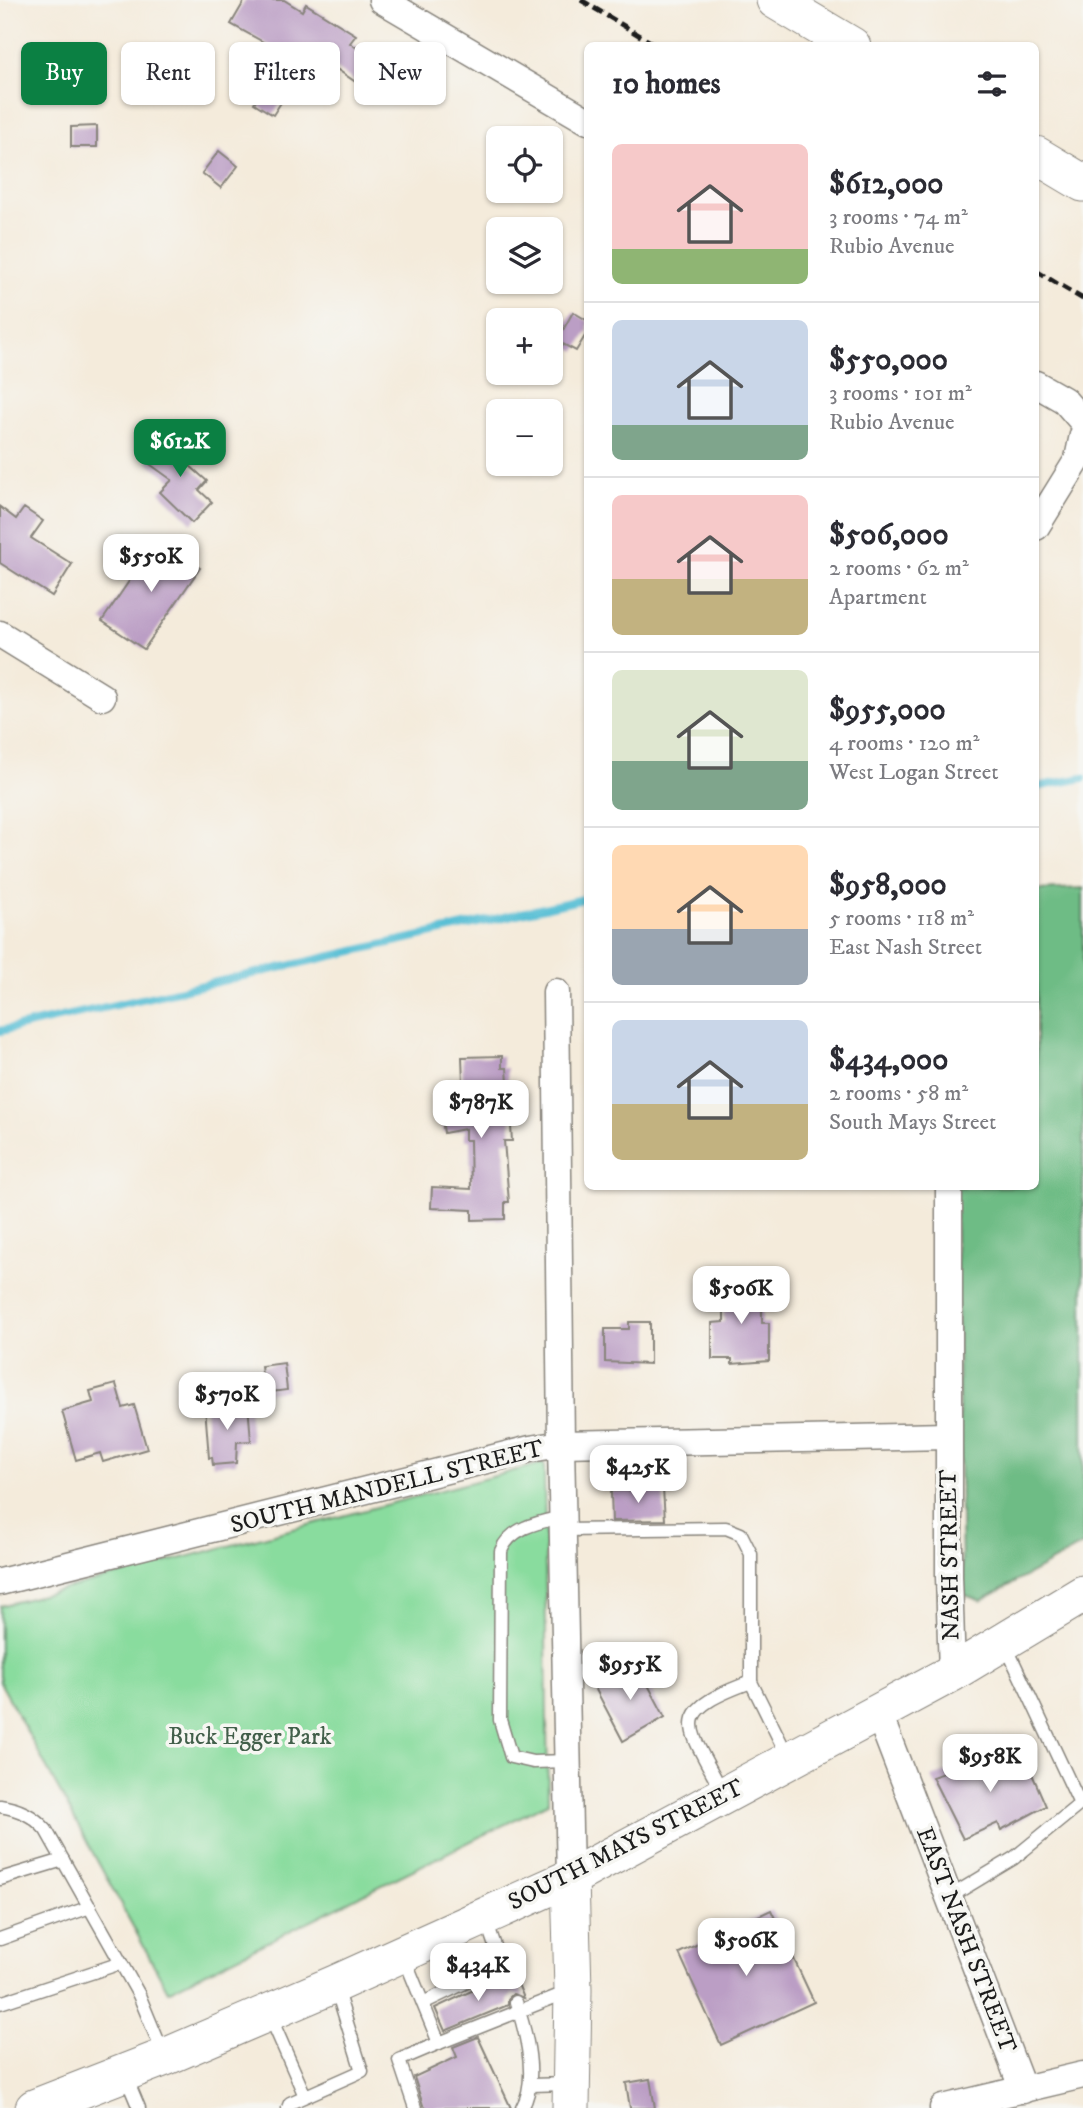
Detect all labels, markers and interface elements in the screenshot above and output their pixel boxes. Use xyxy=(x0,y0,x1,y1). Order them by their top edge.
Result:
chip: Buy xyxy=(21,42,107,105)
chip: Rent xyxy=(121,42,215,105)
chip: Filters xyxy=(229,42,340,105)
chip: New xyxy=(354,42,446,105)
icon: filters xyxy=(973,65,1011,103)
text: 10 homes xyxy=(612,66,721,103)
map controls xyxy=(486,126,563,476)
button: locate xyxy=(486,126,563,203)
text: $612,000 xyxy=(829,166,943,203)
icon: home xyxy=(668,172,752,256)
text: 3 rooms · 74 m² xyxy=(829,203,968,232)
button: layers xyxy=(486,217,563,294)
text: Rubio Avenue xyxy=(829,232,955,261)
button: + xyxy=(486,308,563,385)
text: $550,000 xyxy=(829,342,948,379)
icon: home xyxy=(668,348,752,432)
text: 3 rooms · 101 m² xyxy=(829,379,972,408)
button: − xyxy=(486,399,563,476)
text: Rubio Avenue xyxy=(829,408,955,437)
pin: $612K xyxy=(131,420,229,479)
text: $612K xyxy=(150,427,210,456)
text: $506,000 xyxy=(829,517,949,554)
icon: home xyxy=(668,523,752,607)
pin: $550K xyxy=(102,534,200,594)
text: $550K xyxy=(119,542,183,571)
text: 2 rooms · 62 m² xyxy=(829,554,969,583)
text: Apartment xyxy=(829,583,927,612)
text: $955,000 xyxy=(829,692,946,729)
icon: home xyxy=(668,698,752,782)
text: 4 rooms · 120 m² xyxy=(829,729,980,758)
text: West Logan Street xyxy=(829,758,999,787)
text: $958,000 xyxy=(829,867,947,904)
icon: home xyxy=(668,873,752,957)
text: 5 rooms · 118 m² xyxy=(829,904,974,933)
text: East Nash Street xyxy=(829,933,982,962)
text: $434,000 xyxy=(829,1042,948,1079)
icon: home xyxy=(668,1048,752,1132)
text: 2 rooms · 58 m² xyxy=(829,1079,968,1108)
pin: $787K xyxy=(432,1080,530,1140)
text: $787K xyxy=(449,1088,513,1117)
text: South Mays Street xyxy=(829,1108,996,1137)
pin: $506K xyxy=(692,1266,790,1326)
text: $506K xyxy=(709,1274,773,1303)
pin: $570K xyxy=(178,1372,276,1432)
text: $570K xyxy=(195,1380,259,1409)
street label: SOUTH MANDELL STREET xyxy=(227,1434,547,1540)
pin: $425K xyxy=(589,1446,687,1505)
text: $425K xyxy=(606,1453,670,1482)
street label: NASH STREET xyxy=(934,1469,966,1641)
pin: $955K xyxy=(581,1642,679,1702)
text: $955K xyxy=(598,1650,662,1679)
park label: Buck Egger Park xyxy=(168,1722,332,1752)
pin: $958K xyxy=(941,1734,1039,1794)
text: $958K xyxy=(958,1742,1022,1771)
street label: SOUTH MAYS STREET xyxy=(503,1773,749,1917)
street label: EAST NASH STREET xyxy=(909,1823,1023,2057)
pin: $506K xyxy=(697,1918,795,1978)
text: $506K xyxy=(714,1926,778,1955)
pin: $434K xyxy=(429,1944,527,2003)
text: $434K xyxy=(446,1951,510,1980)

